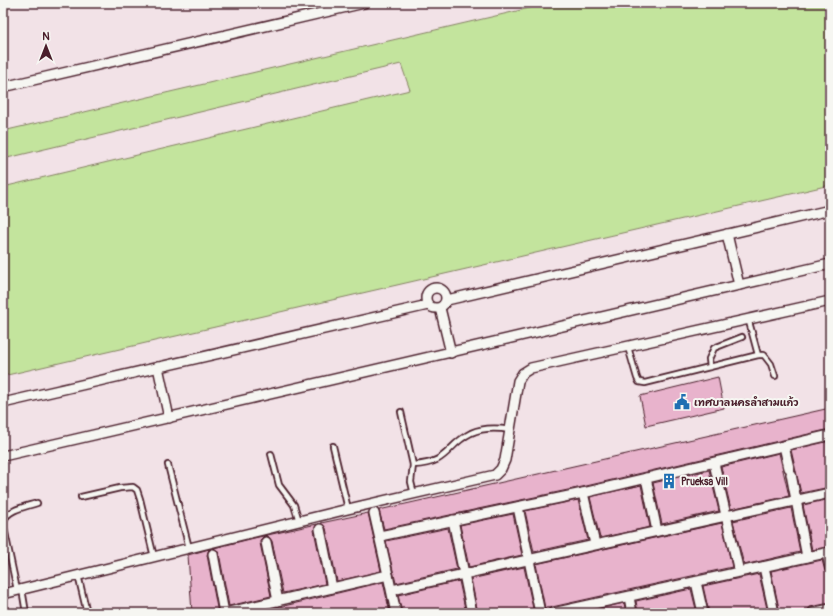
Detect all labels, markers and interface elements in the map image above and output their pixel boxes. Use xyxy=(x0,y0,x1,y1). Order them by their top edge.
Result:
north arrow xyxy=(26,26,66,66)
text: N xyxy=(42,30,50,43)
public building icon: เทศบาลนครลำสามแก้ว xyxy=(673,393,691,411)
place label: เทศบาลนครลำสามแก้ว xyxy=(694,396,798,409)
building icon: Prueksa Vill xyxy=(660,472,678,490)
place label: Prueksa Vill xyxy=(681,476,728,488)

